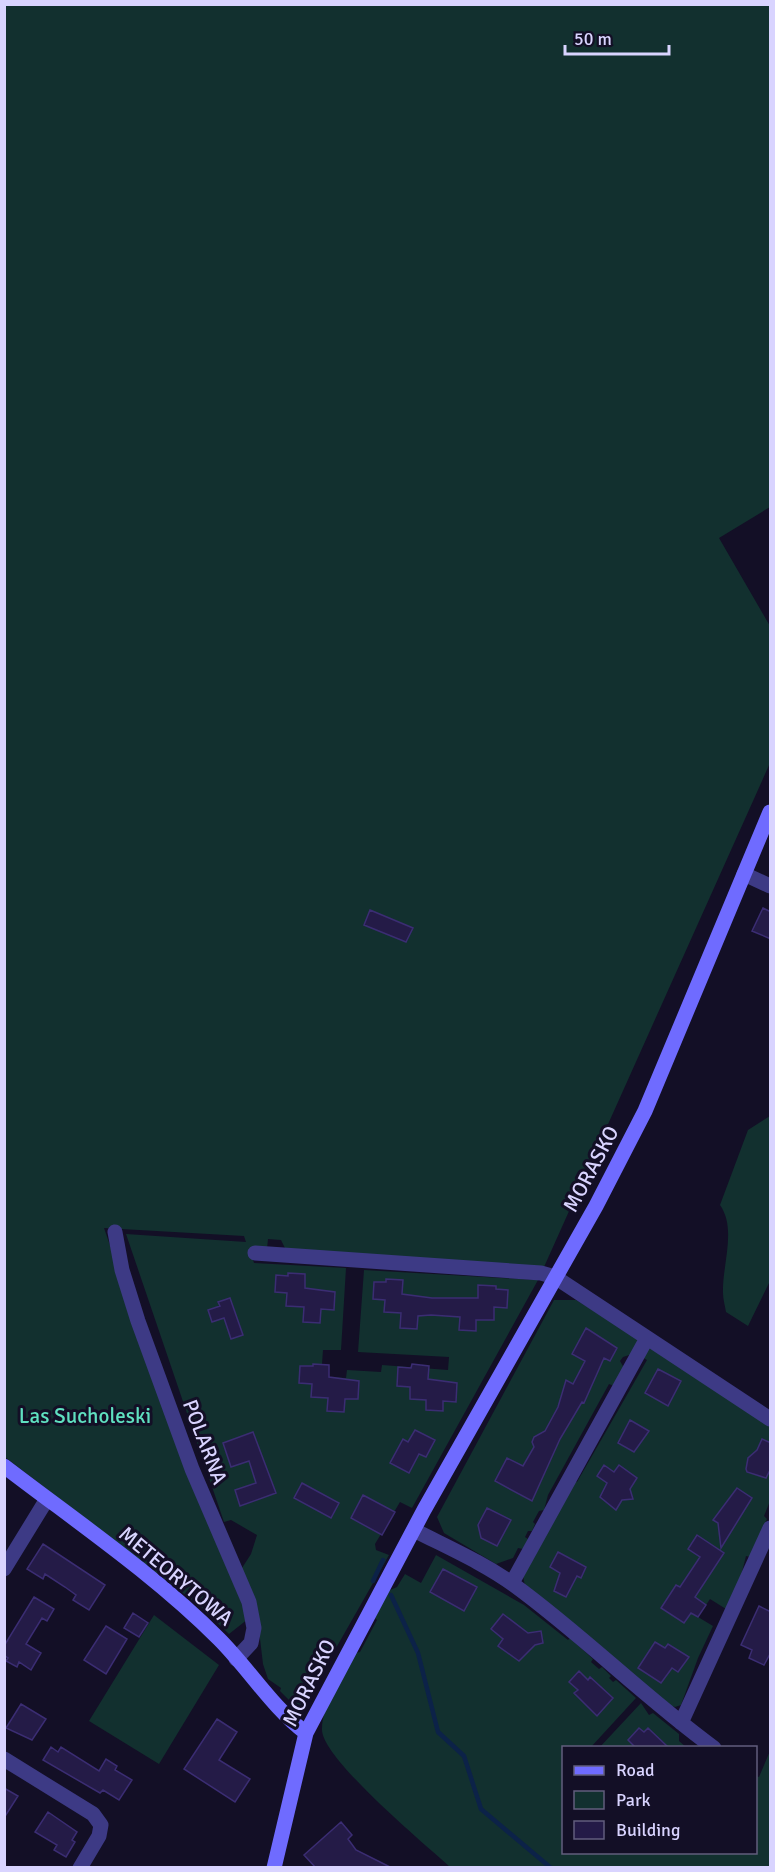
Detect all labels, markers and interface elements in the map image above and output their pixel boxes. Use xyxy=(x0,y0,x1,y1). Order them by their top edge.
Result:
scale bar xyxy=(565,18,668,56)
text: 50 m xyxy=(574,28,612,50)
street label: MORASKO xyxy=(557,1121,625,1217)
street label: POLARNA xyxy=(177,1396,233,1488)
park label: Las Sucholeski xyxy=(19,1403,151,1429)
street label: METEORYTOWA xyxy=(114,1521,238,1631)
street label: MORASKO xyxy=(277,1635,341,1731)
legend xyxy=(562,1746,757,1854)
text: Road xyxy=(616,1759,655,1781)
text: Park xyxy=(616,1789,651,1811)
text: Building xyxy=(616,1819,680,1841)

